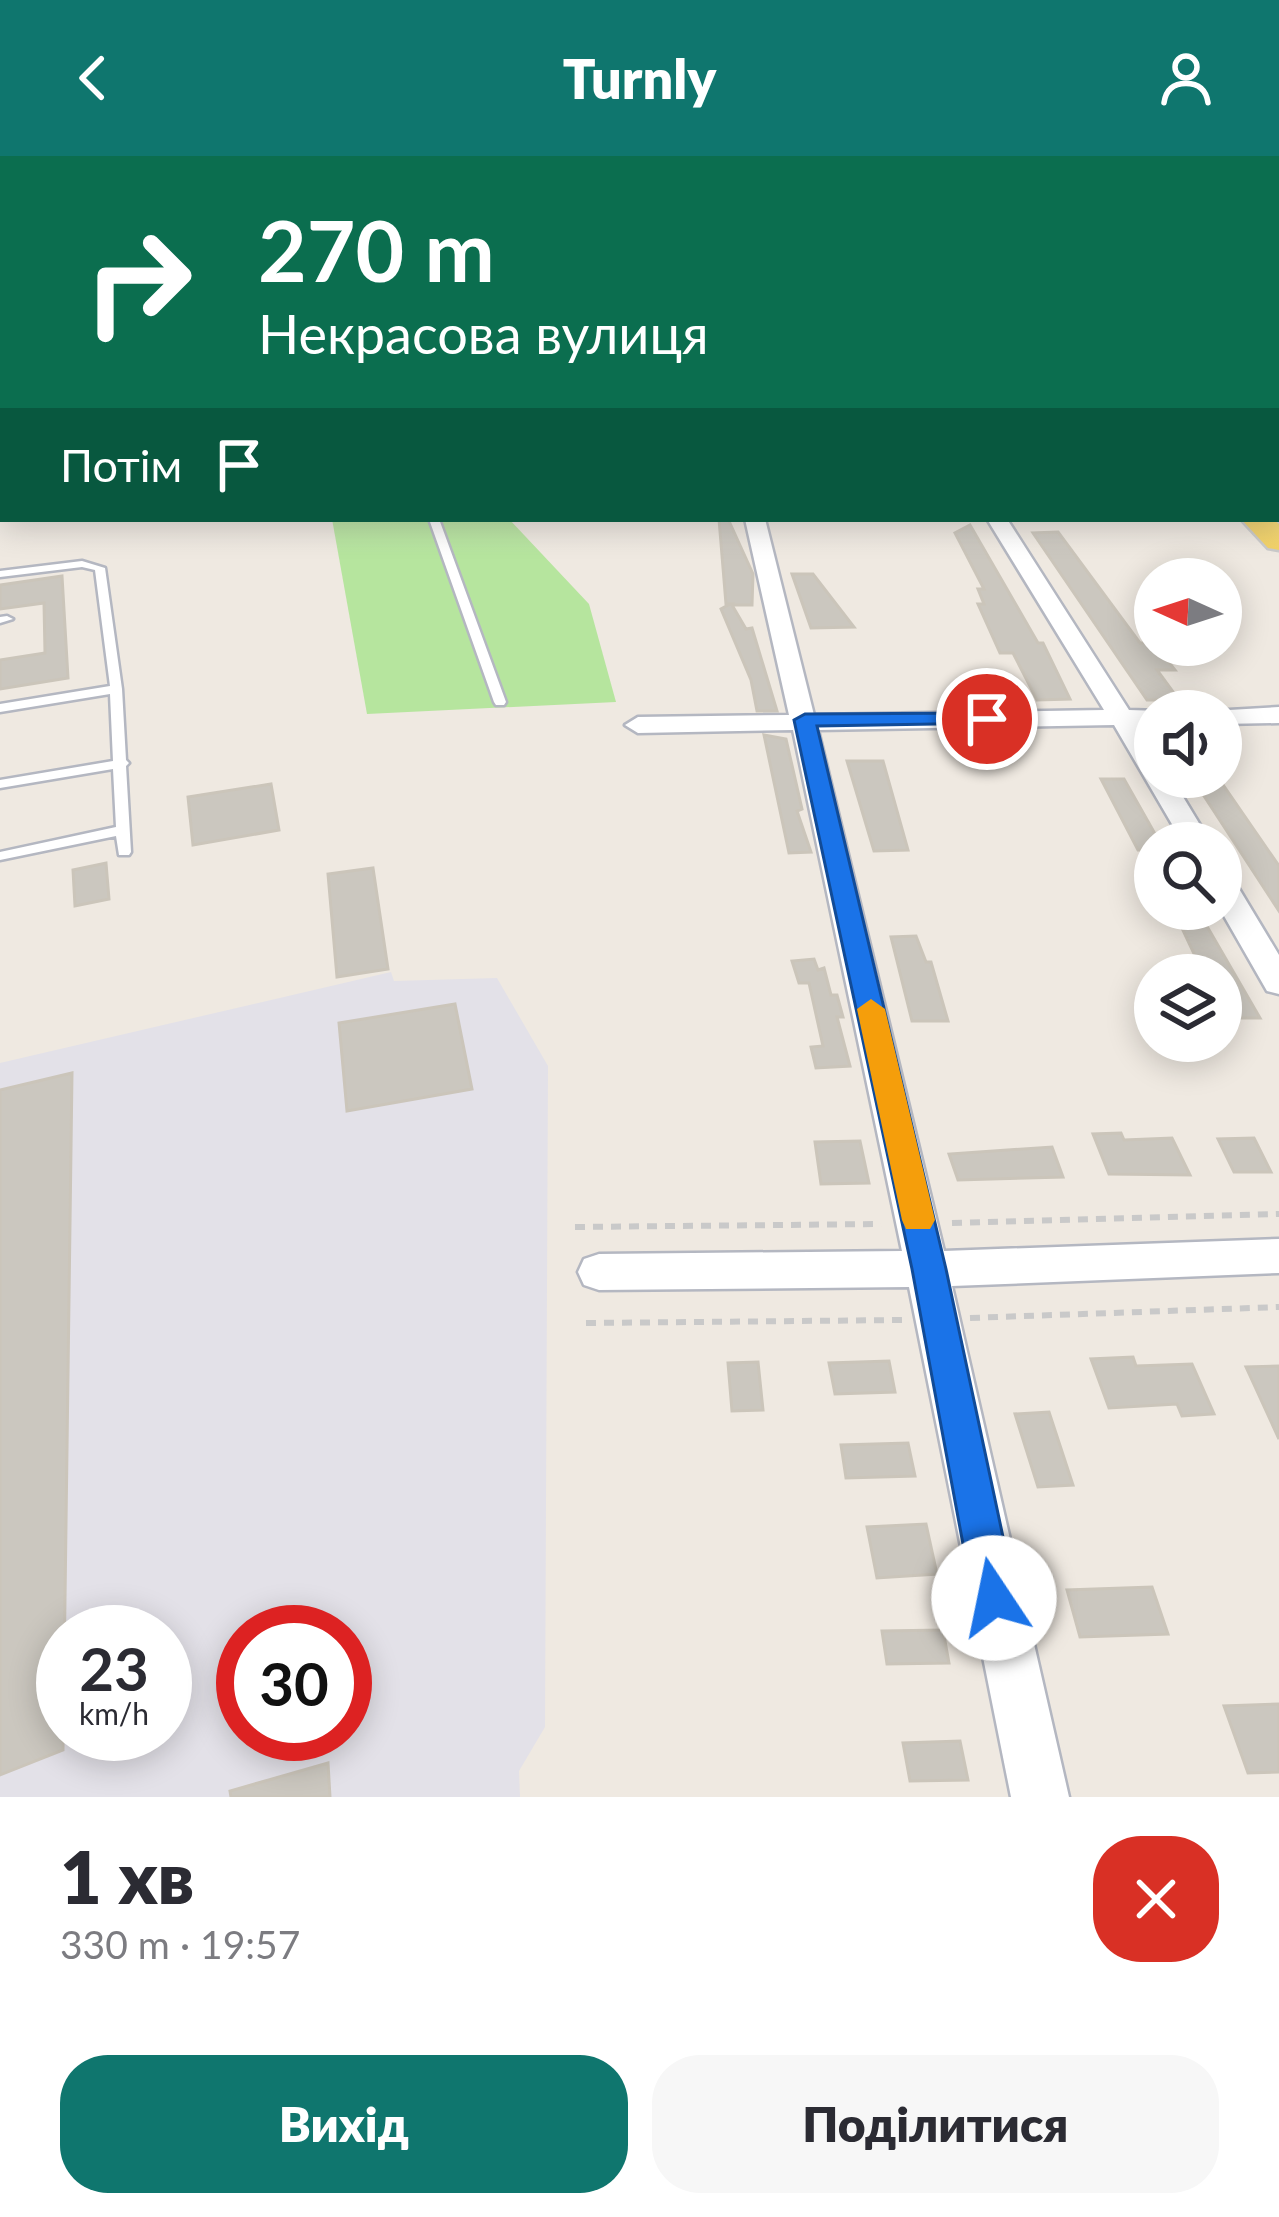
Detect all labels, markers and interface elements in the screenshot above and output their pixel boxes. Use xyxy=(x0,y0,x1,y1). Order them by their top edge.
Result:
icon: back xyxy=(60,45,126,111)
icon: person xyxy=(1153,45,1219,111)
text: Turnly xyxy=(563,46,716,111)
text: 270 m xyxy=(258,199,495,300)
icon: right xyxy=(60,204,216,360)
text: Некрасова вулиця xyxy=(258,301,709,366)
icon: arrive xyxy=(206,432,272,498)
text: Потім xyxy=(60,438,182,492)
north arrow xyxy=(1134,558,1242,666)
map controls xyxy=(1134,558,1242,1062)
pin xyxy=(936,668,1038,770)
icon: arrive xyxy=(954,686,1020,752)
button: sound xyxy=(1134,690,1242,798)
button: search xyxy=(1134,822,1242,930)
button: layers xyxy=(1134,954,1242,1062)
position arrow xyxy=(931,1535,1057,1661)
speed limit sign: 30 xyxy=(216,1605,372,1761)
text: 23 xyxy=(79,1632,149,1704)
text: km/h xyxy=(79,1695,149,1731)
text: 1 хв xyxy=(60,1833,194,1919)
button: close xyxy=(1093,1836,1219,1962)
text: 330 m · 19:57 xyxy=(60,1921,300,1967)
button: Вихід xyxy=(60,2055,628,2193)
button: Поділитися xyxy=(652,2055,1219,2193)

